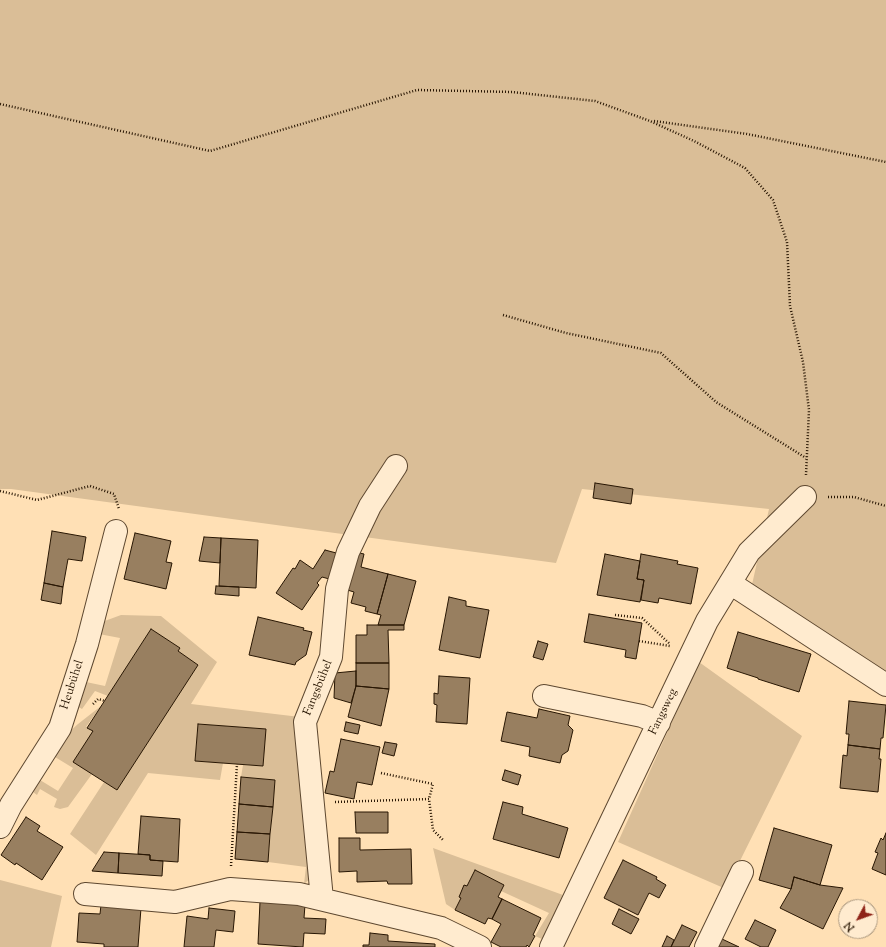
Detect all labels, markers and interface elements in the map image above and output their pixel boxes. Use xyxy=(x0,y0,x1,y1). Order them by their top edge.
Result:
street label: Heubühel xyxy=(58,658,88,712)
street label: Fangsbühel xyxy=(301,658,337,718)
street label: Fangsweg xyxy=(647,687,681,737)
north arrow xyxy=(838,899,878,939)
text: N xyxy=(841,918,859,935)

